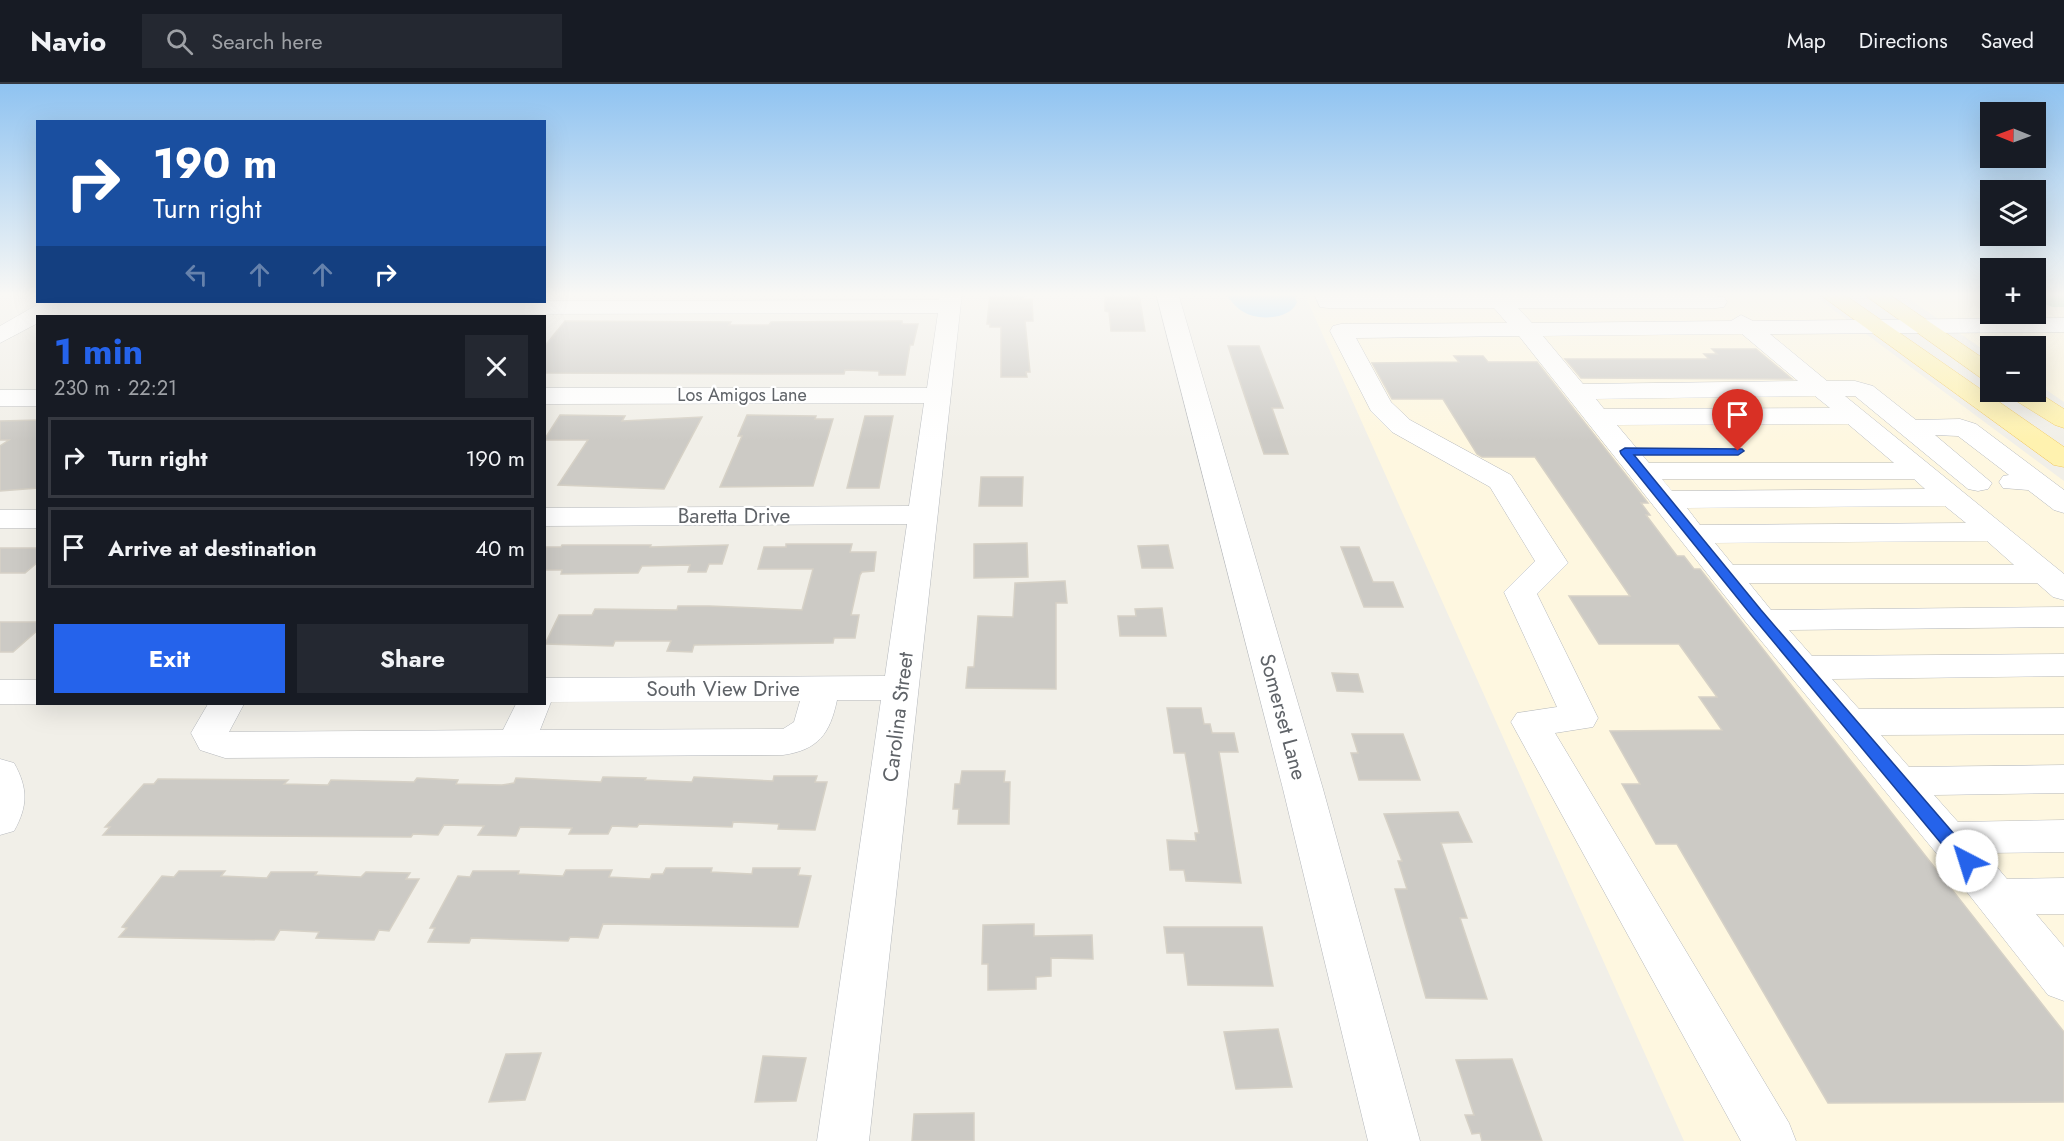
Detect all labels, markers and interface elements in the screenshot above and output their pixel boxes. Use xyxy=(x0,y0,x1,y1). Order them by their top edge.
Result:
search box xyxy=(142,14,562,68)
text: Navio xyxy=(30,21,106,62)
icon: search xyxy=(163,25,196,58)
text: Search here xyxy=(211,25,322,57)
text: Map xyxy=(1787,26,1826,56)
text: Directions xyxy=(1859,26,1948,56)
text: Saved xyxy=(1981,26,2034,56)
north arrow xyxy=(1980,102,2046,168)
map controls xyxy=(1980,102,2046,402)
text: 190 m xyxy=(153,133,277,194)
icon: right xyxy=(54,144,132,222)
button: layers xyxy=(1980,180,2046,246)
text: Turn right xyxy=(153,189,261,228)
icon: left xyxy=(180,258,213,291)
icon: ahead xyxy=(243,258,276,291)
icon: ahead xyxy=(306,258,339,291)
icon: right xyxy=(369,258,402,291)
button: + xyxy=(1980,258,2046,324)
text: 1 min xyxy=(54,325,143,377)
button: close xyxy=(465,335,528,398)
button: − xyxy=(1980,336,2046,402)
text: 230 m · 22:21 xyxy=(54,374,177,403)
street label: Los Amigos Lane xyxy=(677,382,807,408)
pin xyxy=(1712,389,1763,451)
icon: arrive xyxy=(1721,398,1754,431)
icon: right xyxy=(57,441,90,474)
text: Turn right xyxy=(108,442,208,474)
text: 190 m xyxy=(465,442,525,474)
street label: Baretta Drive xyxy=(678,501,791,531)
icon: arrive xyxy=(57,531,90,564)
text: Arrive at destination xyxy=(108,532,317,564)
text: 40 m xyxy=(475,532,525,564)
button: Exit xyxy=(54,624,285,693)
button: Share xyxy=(297,624,528,693)
street label: Carolina Street xyxy=(875,650,921,784)
street label: Somerset Lane xyxy=(1252,651,1314,784)
street label: South View Drive xyxy=(646,674,800,704)
position arrow xyxy=(1935,829,1999,893)

